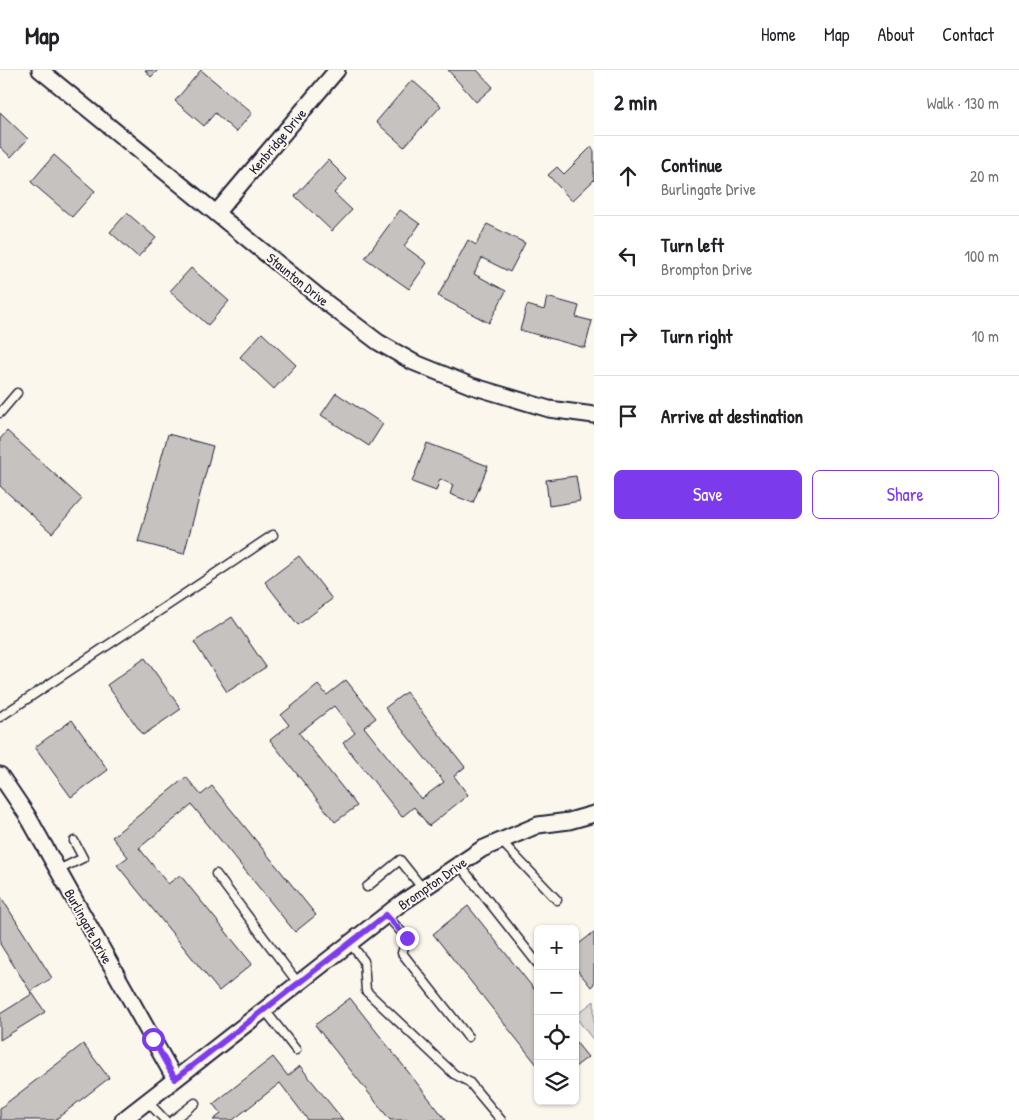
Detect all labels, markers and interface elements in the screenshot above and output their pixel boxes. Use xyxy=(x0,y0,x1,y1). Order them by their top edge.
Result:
text: Map xyxy=(25,19,59,51)
text: Home xyxy=(761,22,796,47)
text: Map xyxy=(824,22,849,47)
text: About xyxy=(877,22,914,47)
text: Contact xyxy=(942,22,994,47)
text: 2 min xyxy=(614,88,657,117)
text: Walk · 130 m xyxy=(927,92,999,114)
street label: Kenbridge Drive xyxy=(244,104,311,179)
text: Continue xyxy=(661,152,722,178)
icon: ahead xyxy=(614,162,642,190)
text: 20 m xyxy=(970,165,999,187)
text: Burlingate Drive xyxy=(661,178,756,200)
text: Turn left xyxy=(661,232,724,258)
icon: left xyxy=(614,242,642,270)
text: 100 m xyxy=(964,245,999,267)
street label: Staunton Drive xyxy=(263,248,333,310)
text: Brompton Drive xyxy=(661,258,752,280)
icon: right xyxy=(614,322,642,350)
text: Turn right xyxy=(661,323,732,349)
text: 10 m xyxy=(971,325,999,347)
icon: arrive xyxy=(614,402,642,430)
text: Arrive at destination xyxy=(661,403,803,429)
button: Save xyxy=(614,470,802,519)
button: Share xyxy=(812,470,999,519)
street label: Brompton Drive xyxy=(394,852,471,915)
street label: Burlingate Drive xyxy=(60,885,118,968)
map controls xyxy=(534,925,579,1105)
button: + xyxy=(534,925,579,970)
route end xyxy=(396,927,419,950)
button: − xyxy=(534,970,579,1015)
button: locate xyxy=(534,1015,579,1060)
route start xyxy=(142,1028,165,1051)
button: layers xyxy=(534,1060,579,1105)

